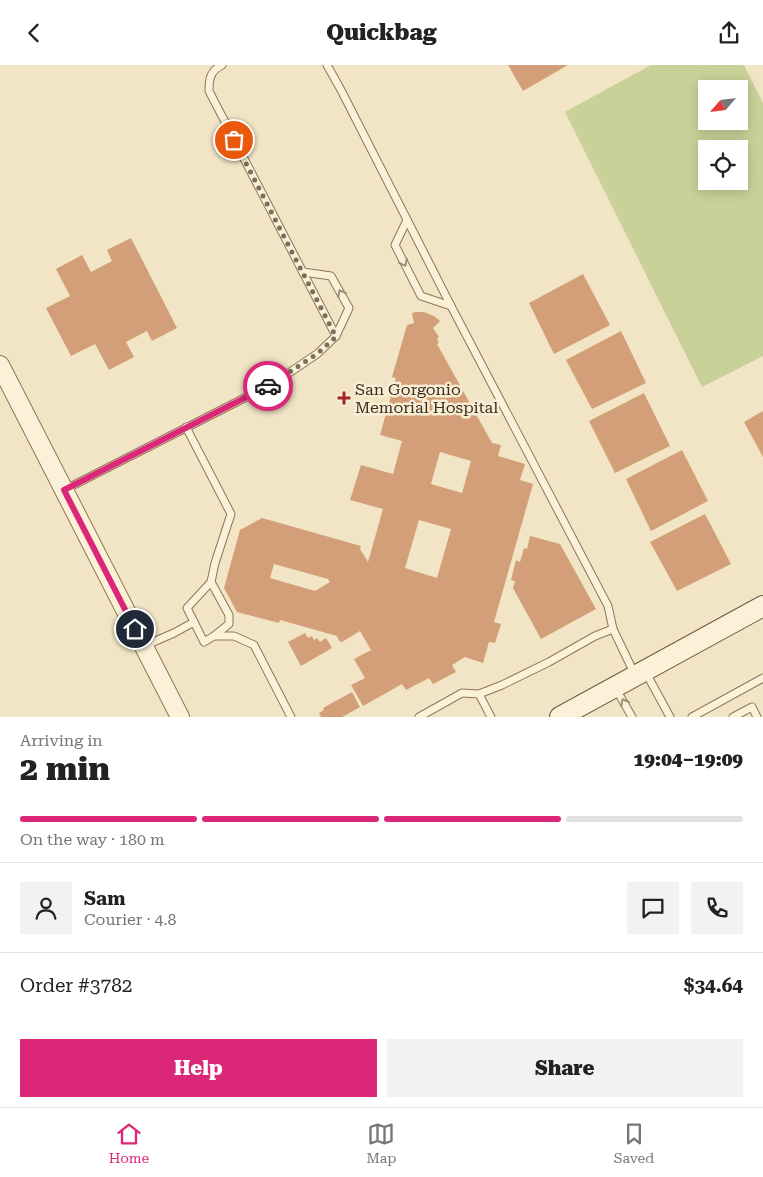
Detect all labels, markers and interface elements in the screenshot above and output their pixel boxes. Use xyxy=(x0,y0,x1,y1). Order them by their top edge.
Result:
icon: back xyxy=(20,19,48,47)
icon: share xyxy=(715,19,743,47)
text: Quickbag xyxy=(326,20,437,45)
north arrow xyxy=(698,80,748,130)
map controls xyxy=(698,80,748,190)
pin xyxy=(213,119,255,161)
icon: bag xyxy=(220,126,248,154)
button: locate xyxy=(698,140,748,190)
one-way arrow xyxy=(398,258,408,267)
one-way arrow xyxy=(337,289,347,298)
courier xyxy=(243,361,293,411)
icon: car xyxy=(254,372,282,400)
place label: San Gorgonio Memorial Hospital xyxy=(355,380,498,417)
marker: San Gorgonio Memorial Hospital xyxy=(337,391,351,405)
pin xyxy=(114,608,156,650)
icon: home xyxy=(121,615,149,643)
one-way arrow xyxy=(620,698,630,707)
text: Arriving in xyxy=(20,731,103,750)
text: 19:04–19:09 xyxy=(634,748,743,771)
text: 2 min xyxy=(20,750,110,788)
text: On the way · 180 m xyxy=(20,830,165,849)
button: person xyxy=(20,882,72,934)
button: chat xyxy=(627,882,679,934)
button: phone xyxy=(691,882,743,934)
text: Sam xyxy=(84,887,126,910)
text: Courier · 4.8 xyxy=(84,910,177,929)
text: Order #3782 xyxy=(20,974,132,997)
text: $34.64 xyxy=(684,974,743,997)
button: Help xyxy=(20,1039,377,1097)
button: Share xyxy=(387,1039,743,1097)
tab: Home xyxy=(109,1120,149,1166)
tab: Map xyxy=(367,1120,396,1166)
tab: Saved xyxy=(614,1120,654,1166)

